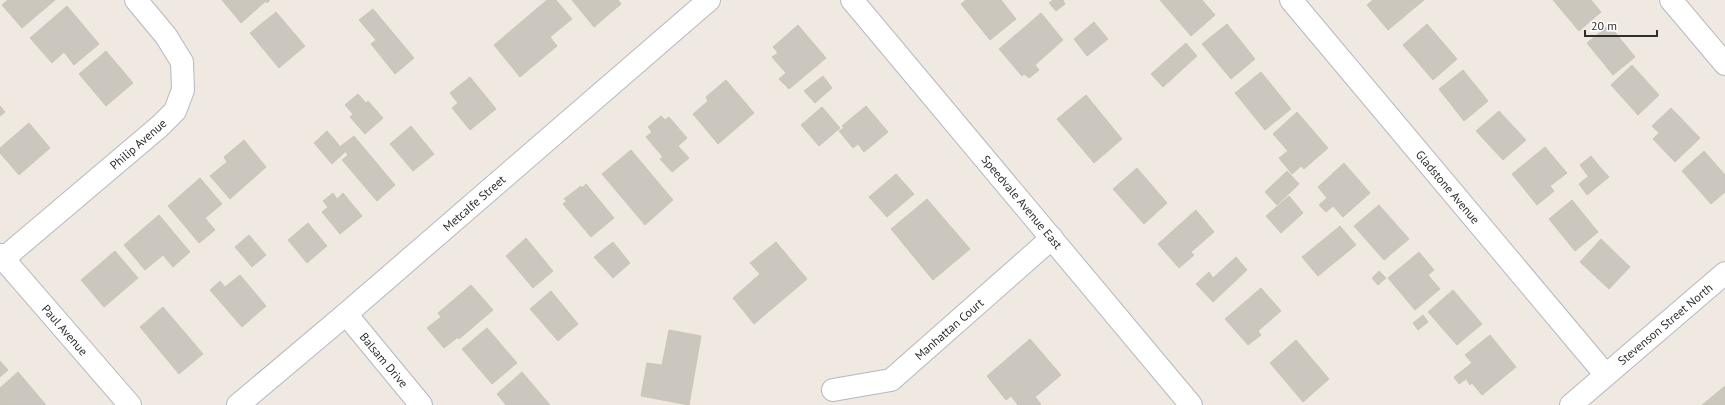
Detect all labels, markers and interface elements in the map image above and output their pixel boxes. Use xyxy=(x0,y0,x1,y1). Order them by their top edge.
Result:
scale bar xyxy=(1585,12,1657,38)
text: 20 m xyxy=(1591,18,1617,33)
street label: Philip Avenue xyxy=(107,115,169,173)
street label: Gladstone Avenue xyxy=(1413,147,1483,227)
street label: Speedvale Avenue East xyxy=(978,152,1066,252)
street label: Metcalfe Street xyxy=(440,172,508,234)
street label: Stevenson Street North xyxy=(1615,280,1715,368)
street label: Manhattan Court xyxy=(912,295,986,363)
street label: Paul Avenue xyxy=(39,301,91,359)
street label: Balsam Drive xyxy=(357,329,411,391)

